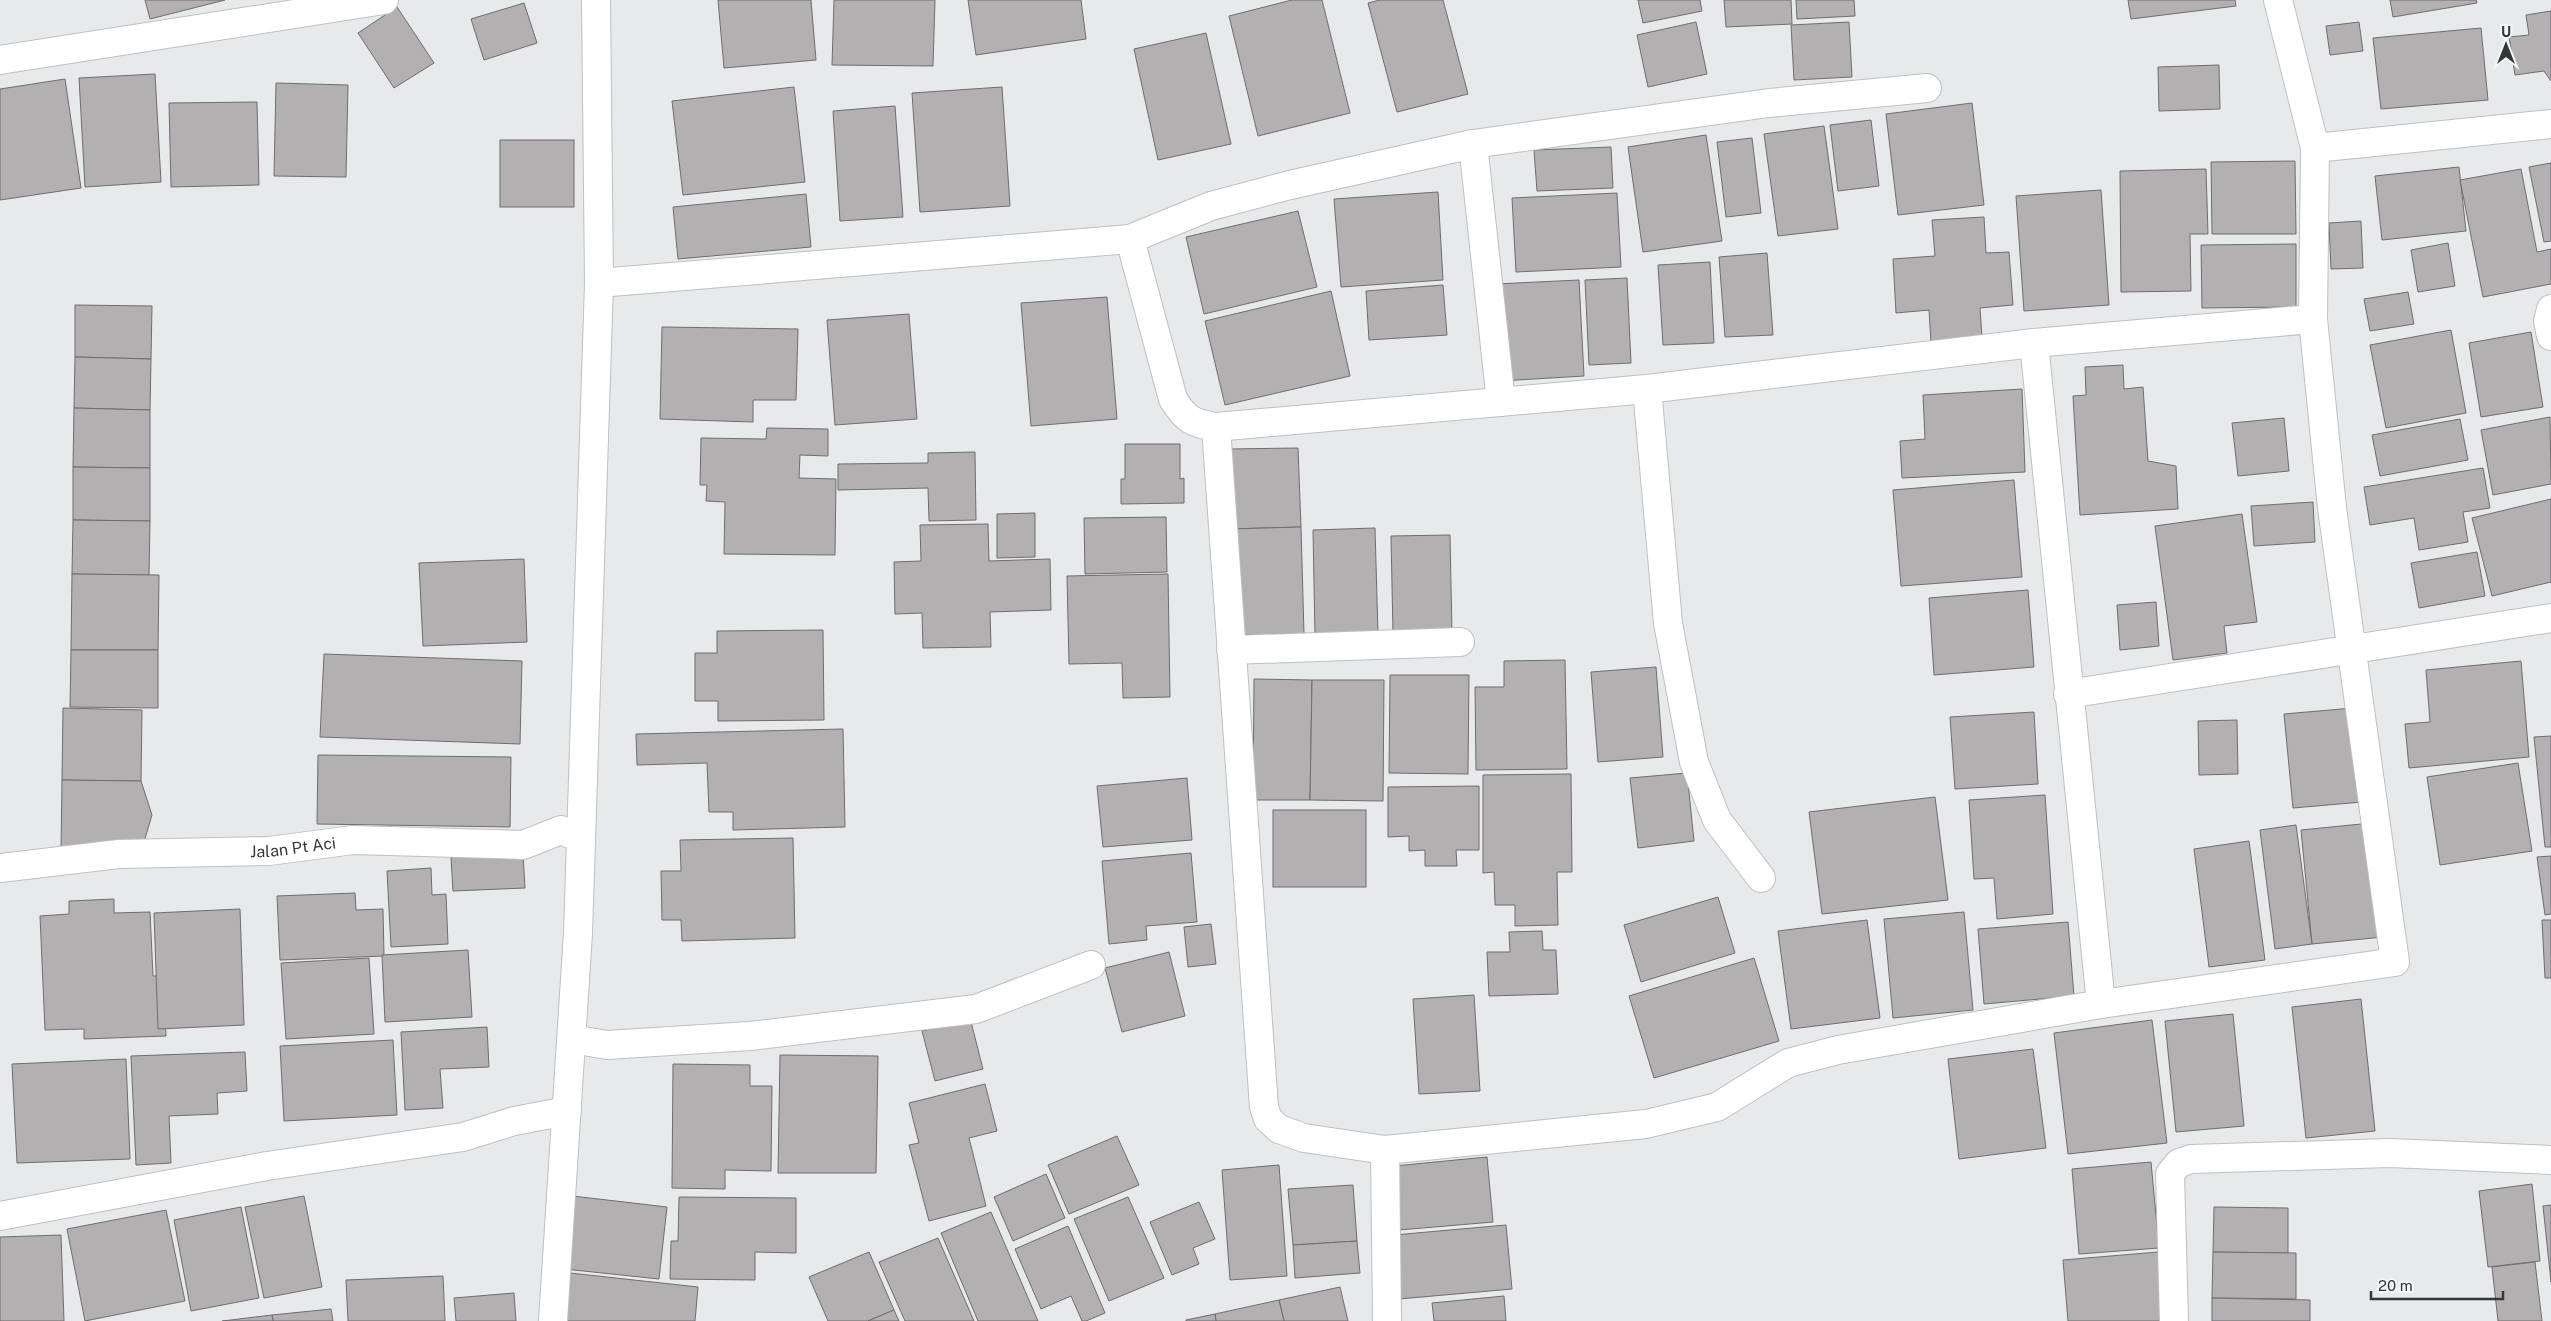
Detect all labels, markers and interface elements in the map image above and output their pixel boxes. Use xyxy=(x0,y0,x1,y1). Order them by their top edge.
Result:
north arrow xyxy=(2481,20,2531,70)
text: U xyxy=(2501,24,2511,40)
street label: Jalan Pt Aci xyxy=(250,833,337,861)
scale bar xyxy=(2371,1268,2504,1300)
text: 20 m xyxy=(2378,1277,2413,1294)

